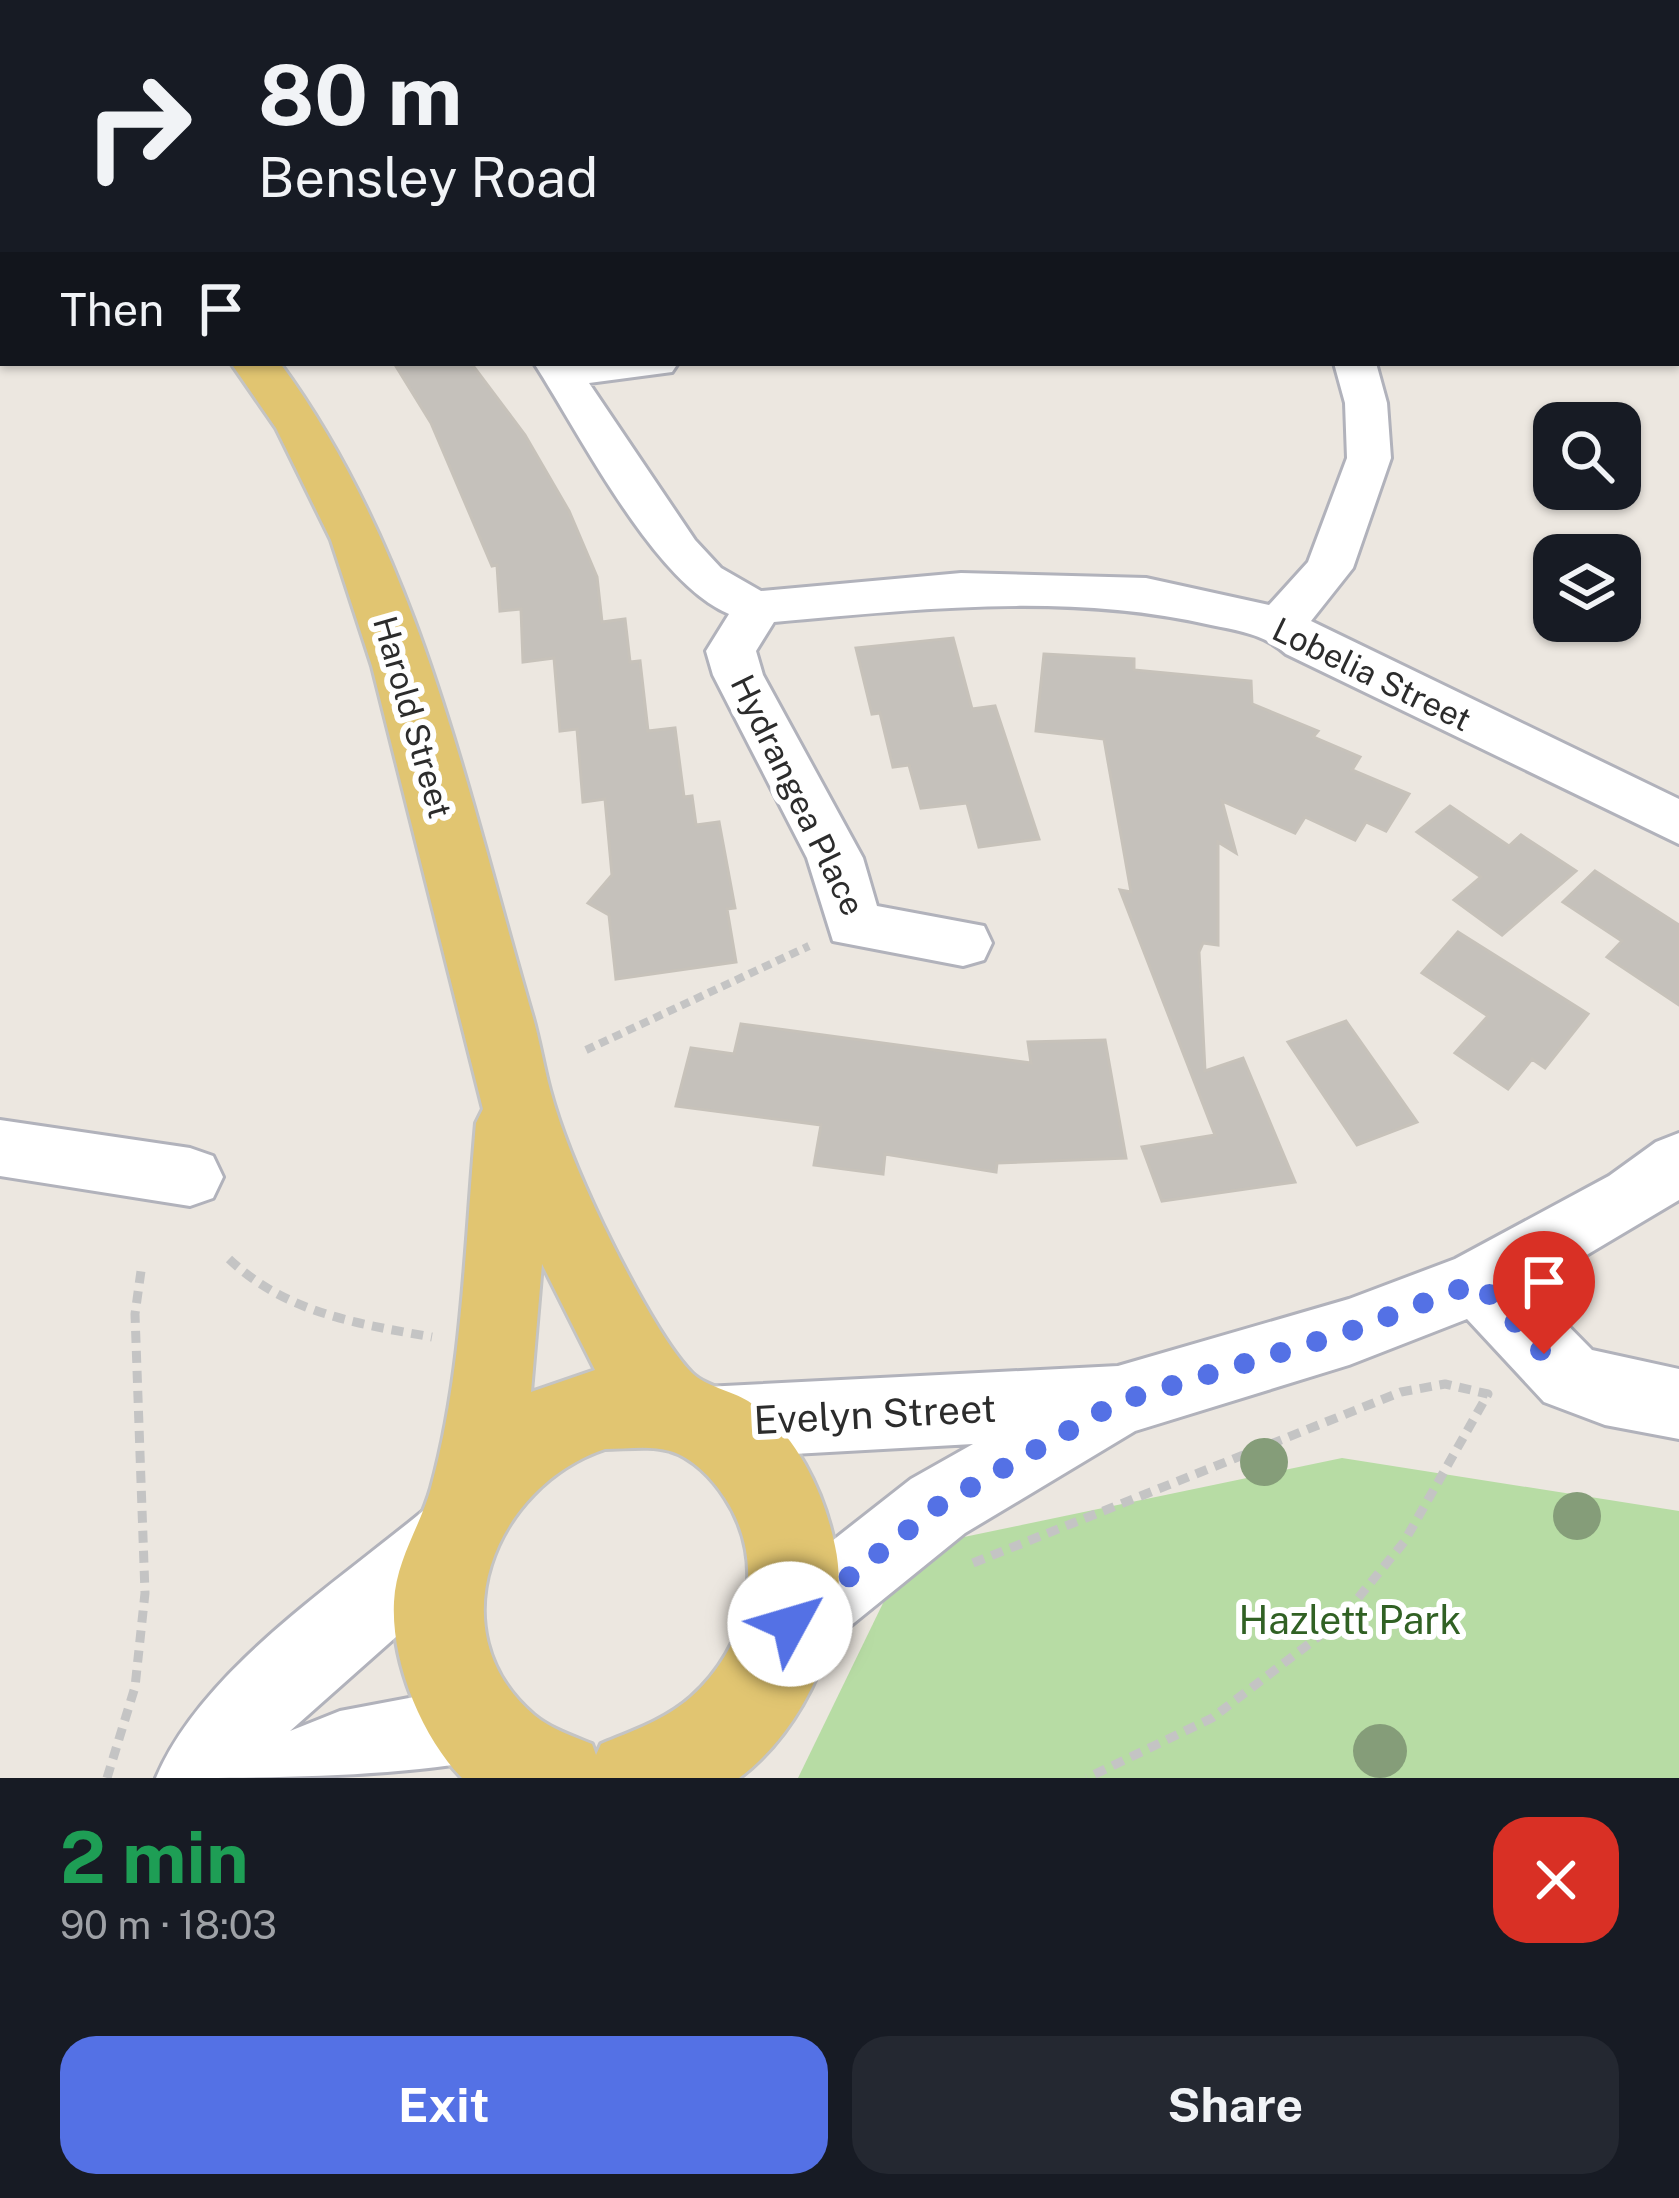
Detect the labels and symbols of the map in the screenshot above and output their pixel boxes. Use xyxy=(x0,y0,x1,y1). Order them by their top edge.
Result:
street label: Lobelia Street xyxy=(1267,610,1477,738)
street label: Harold Street xyxy=(366,612,460,822)
street label: Hydrangea Place xyxy=(723,669,873,921)
pin xyxy=(1493,1231,1595,1354)
street label: Evelyn Street xyxy=(753,1385,997,1443)
position arrow xyxy=(727,1561,853,1687)
park label: Hazlett Park xyxy=(1238,1597,1462,1643)

